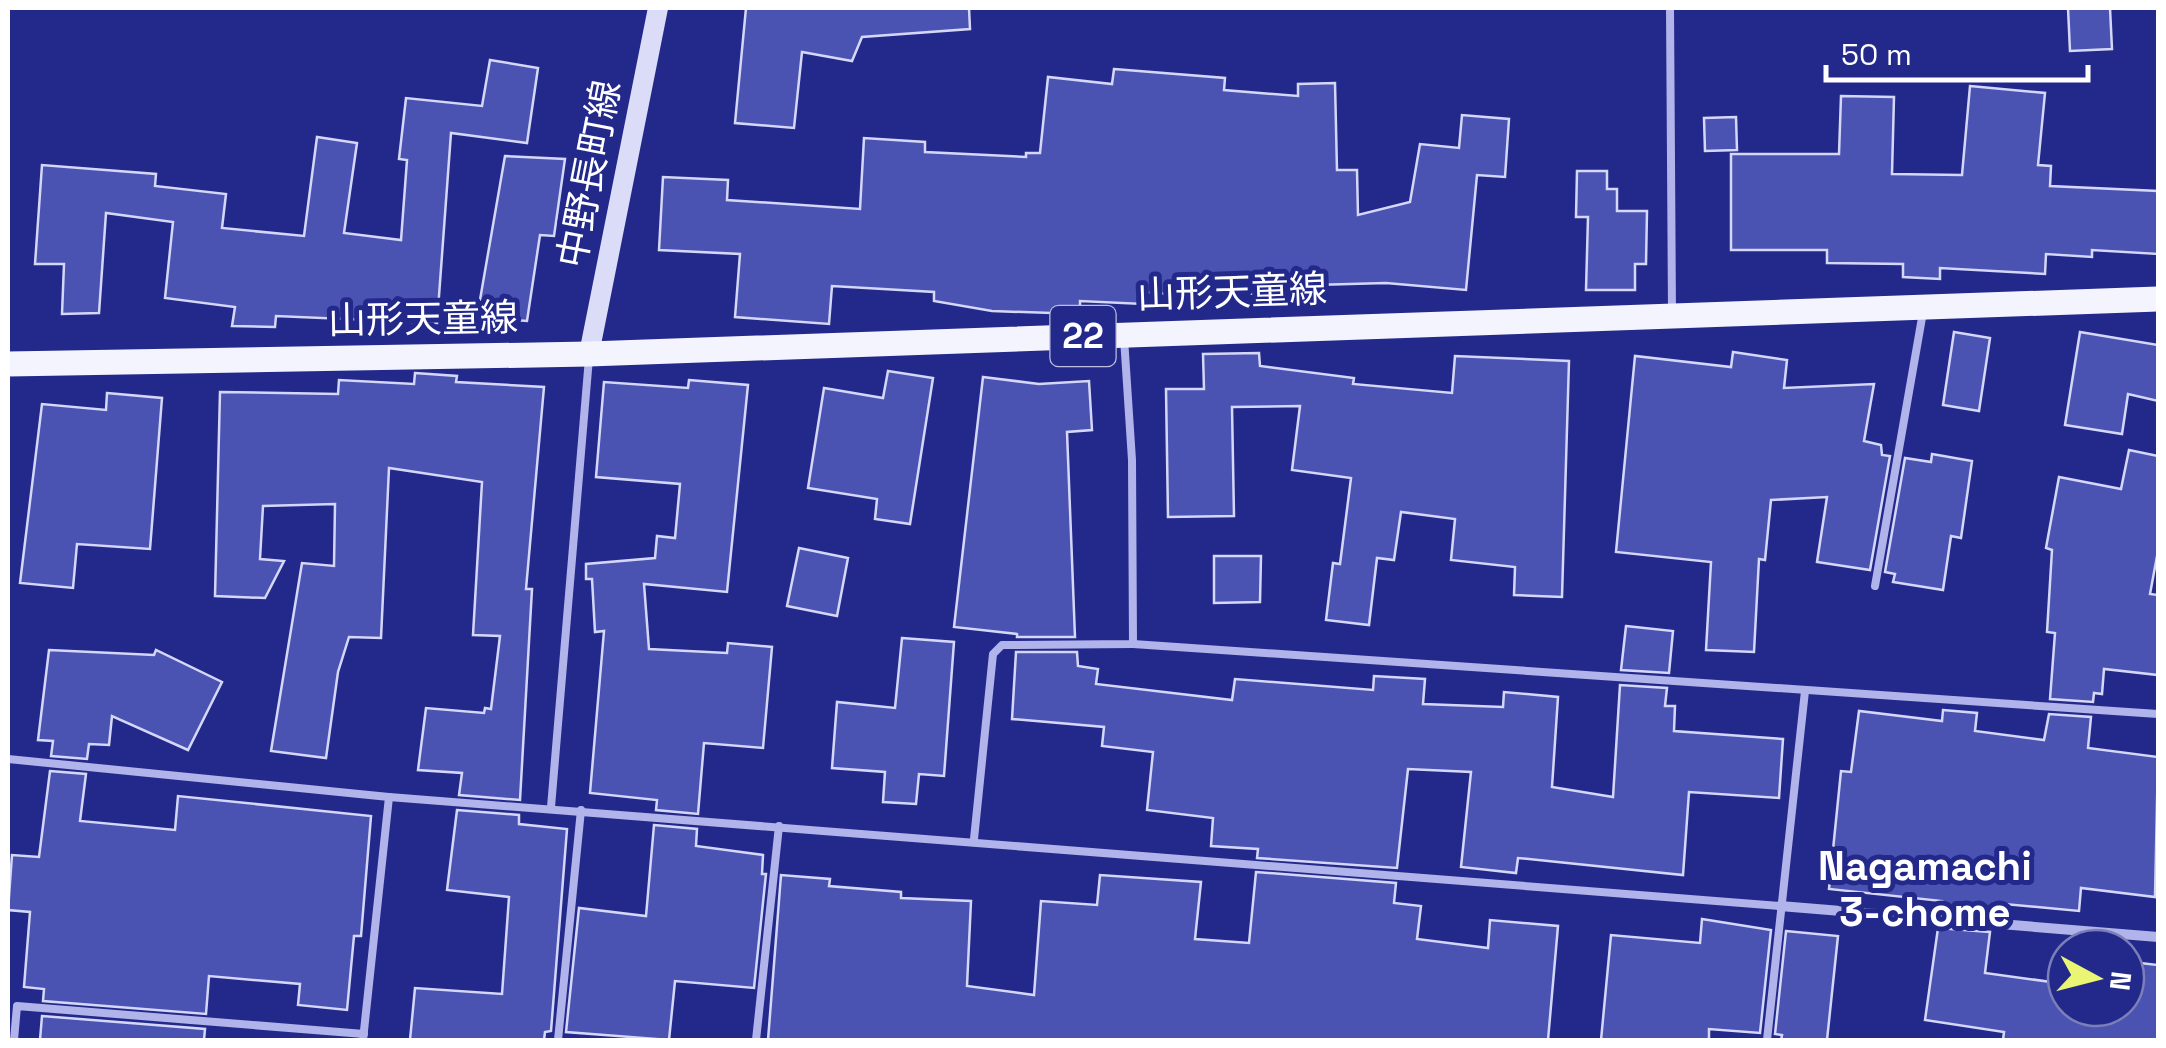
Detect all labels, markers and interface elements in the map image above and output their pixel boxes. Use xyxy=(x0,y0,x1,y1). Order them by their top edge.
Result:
scale bar xyxy=(1826,20,2088,82)
text: 50 m xyxy=(1841,35,1912,74)
street label: 中野長町線 xyxy=(547,76,631,272)
street label: 山形天童線 xyxy=(1136,265,1328,319)
street label: 山形天童線 xyxy=(328,293,518,345)
road number: 22 xyxy=(1050,306,1116,366)
district label: Nagamachi 3-chome xyxy=(1818,841,2032,938)
north arrow xyxy=(2046,928,2146,1028)
text: N xyxy=(2102,970,2140,993)

